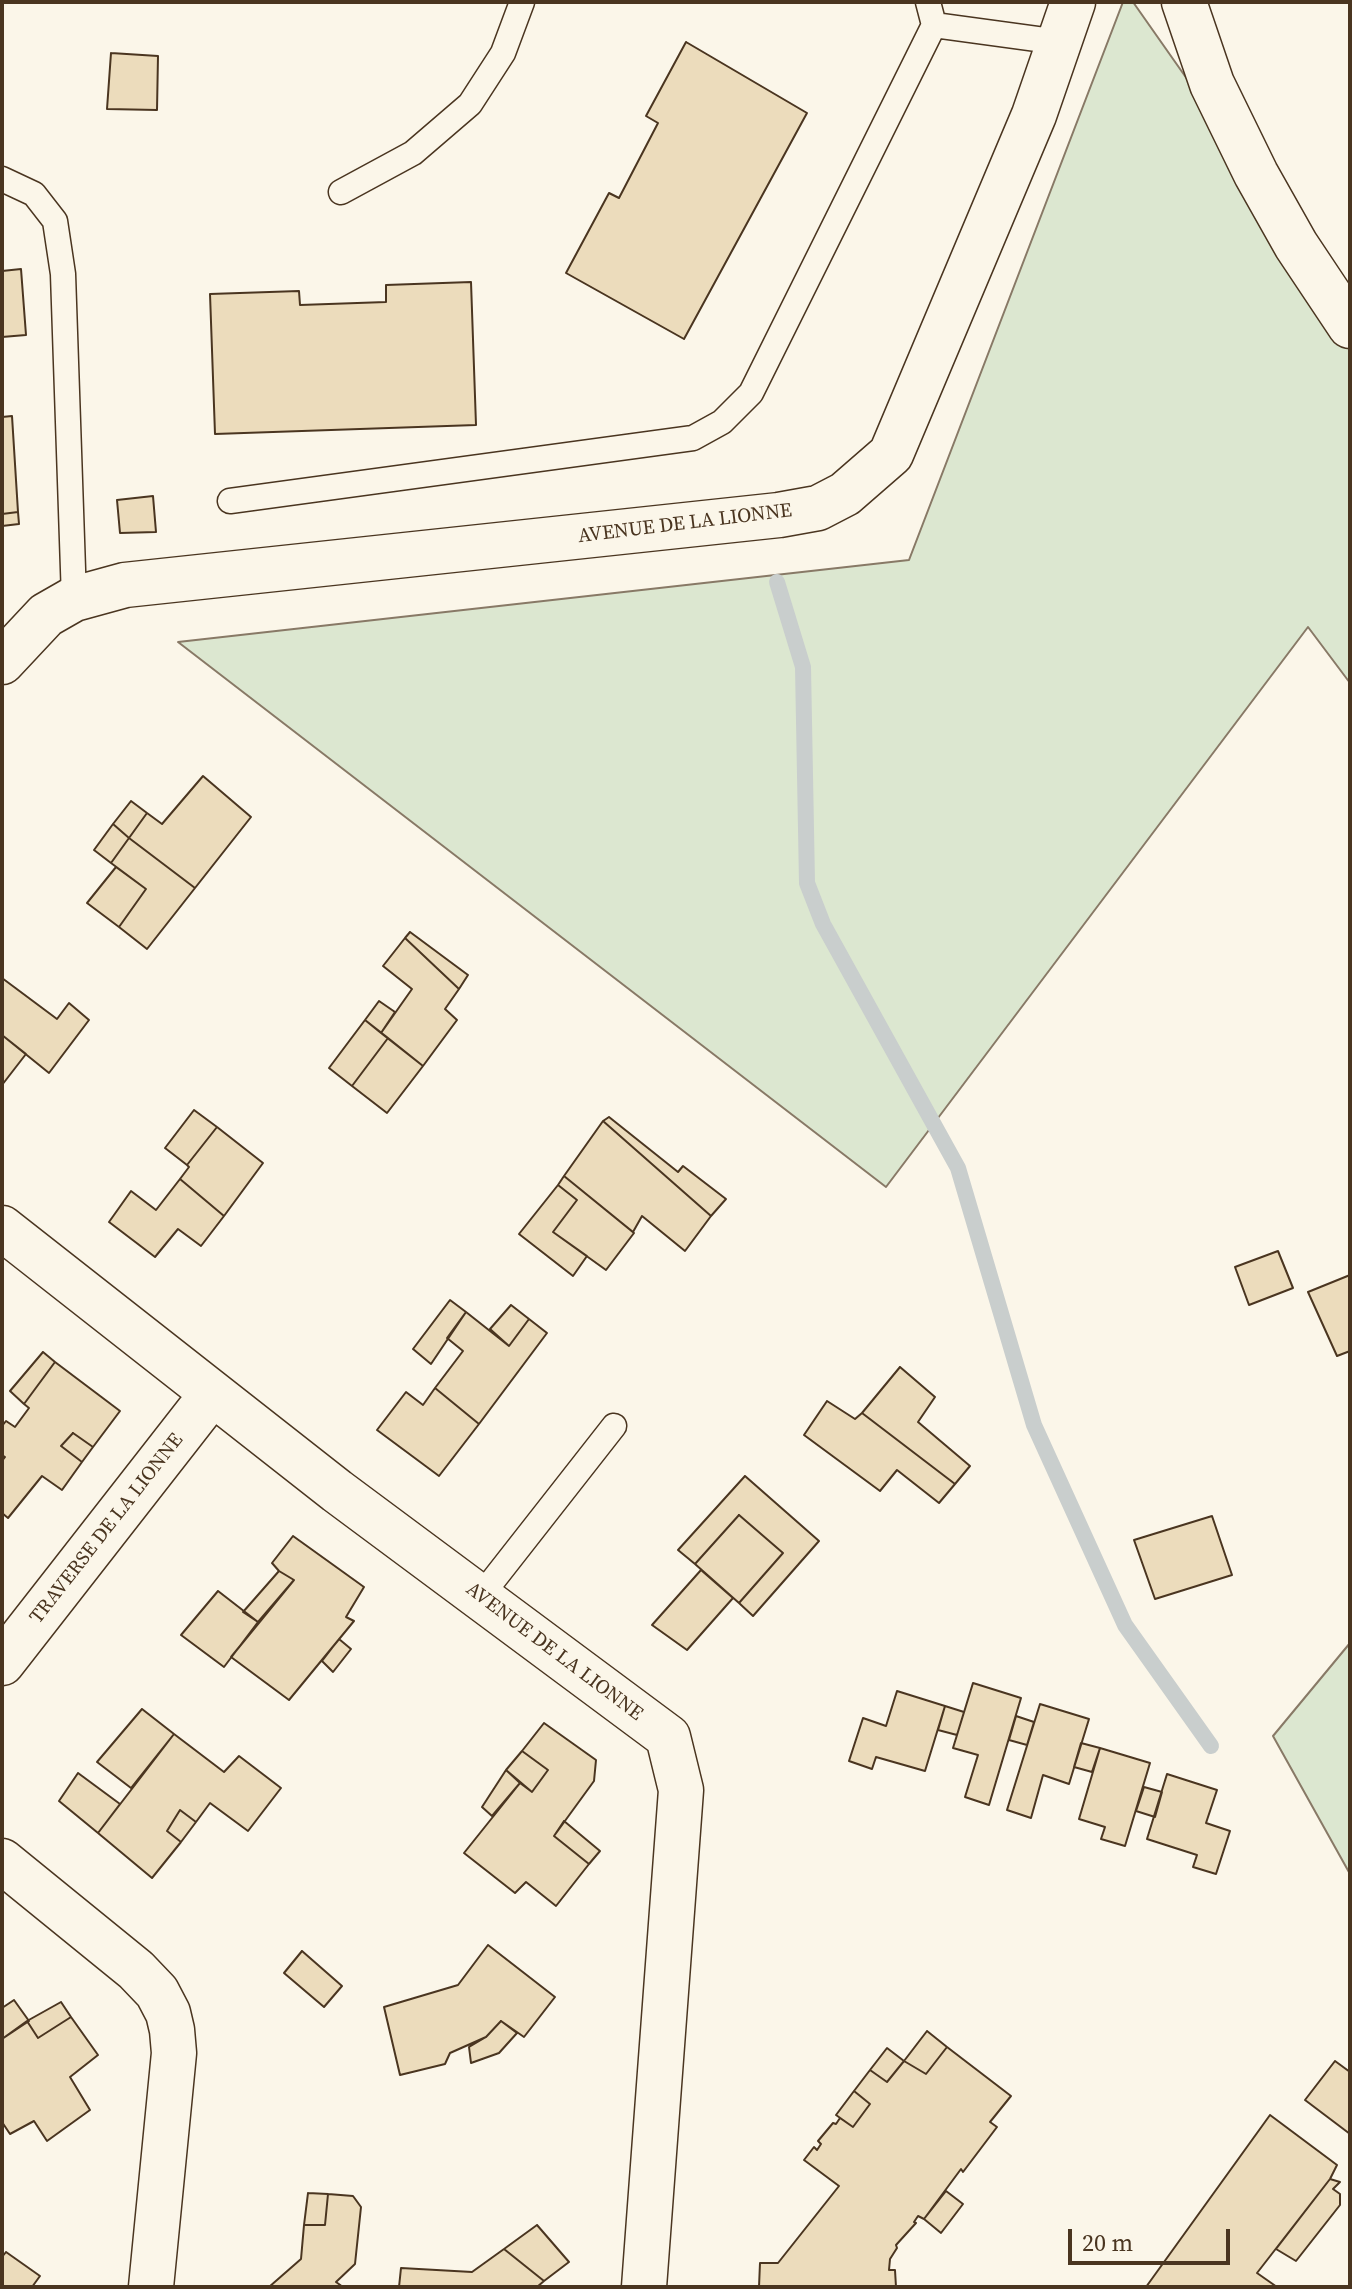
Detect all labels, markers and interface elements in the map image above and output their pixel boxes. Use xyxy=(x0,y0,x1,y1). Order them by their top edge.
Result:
street label: AVENUE DE LA LIONNE xyxy=(577,499,793,549)
street label: TRAVERSE DE LA LIONNE xyxy=(25,1429,189,1629)
street label: AVENUE DE LA LIONNE xyxy=(461,1578,647,1726)
scale bar xyxy=(1072,2213,1234,2263)
text: 20 m xyxy=(1082,2226,1133,2259)

